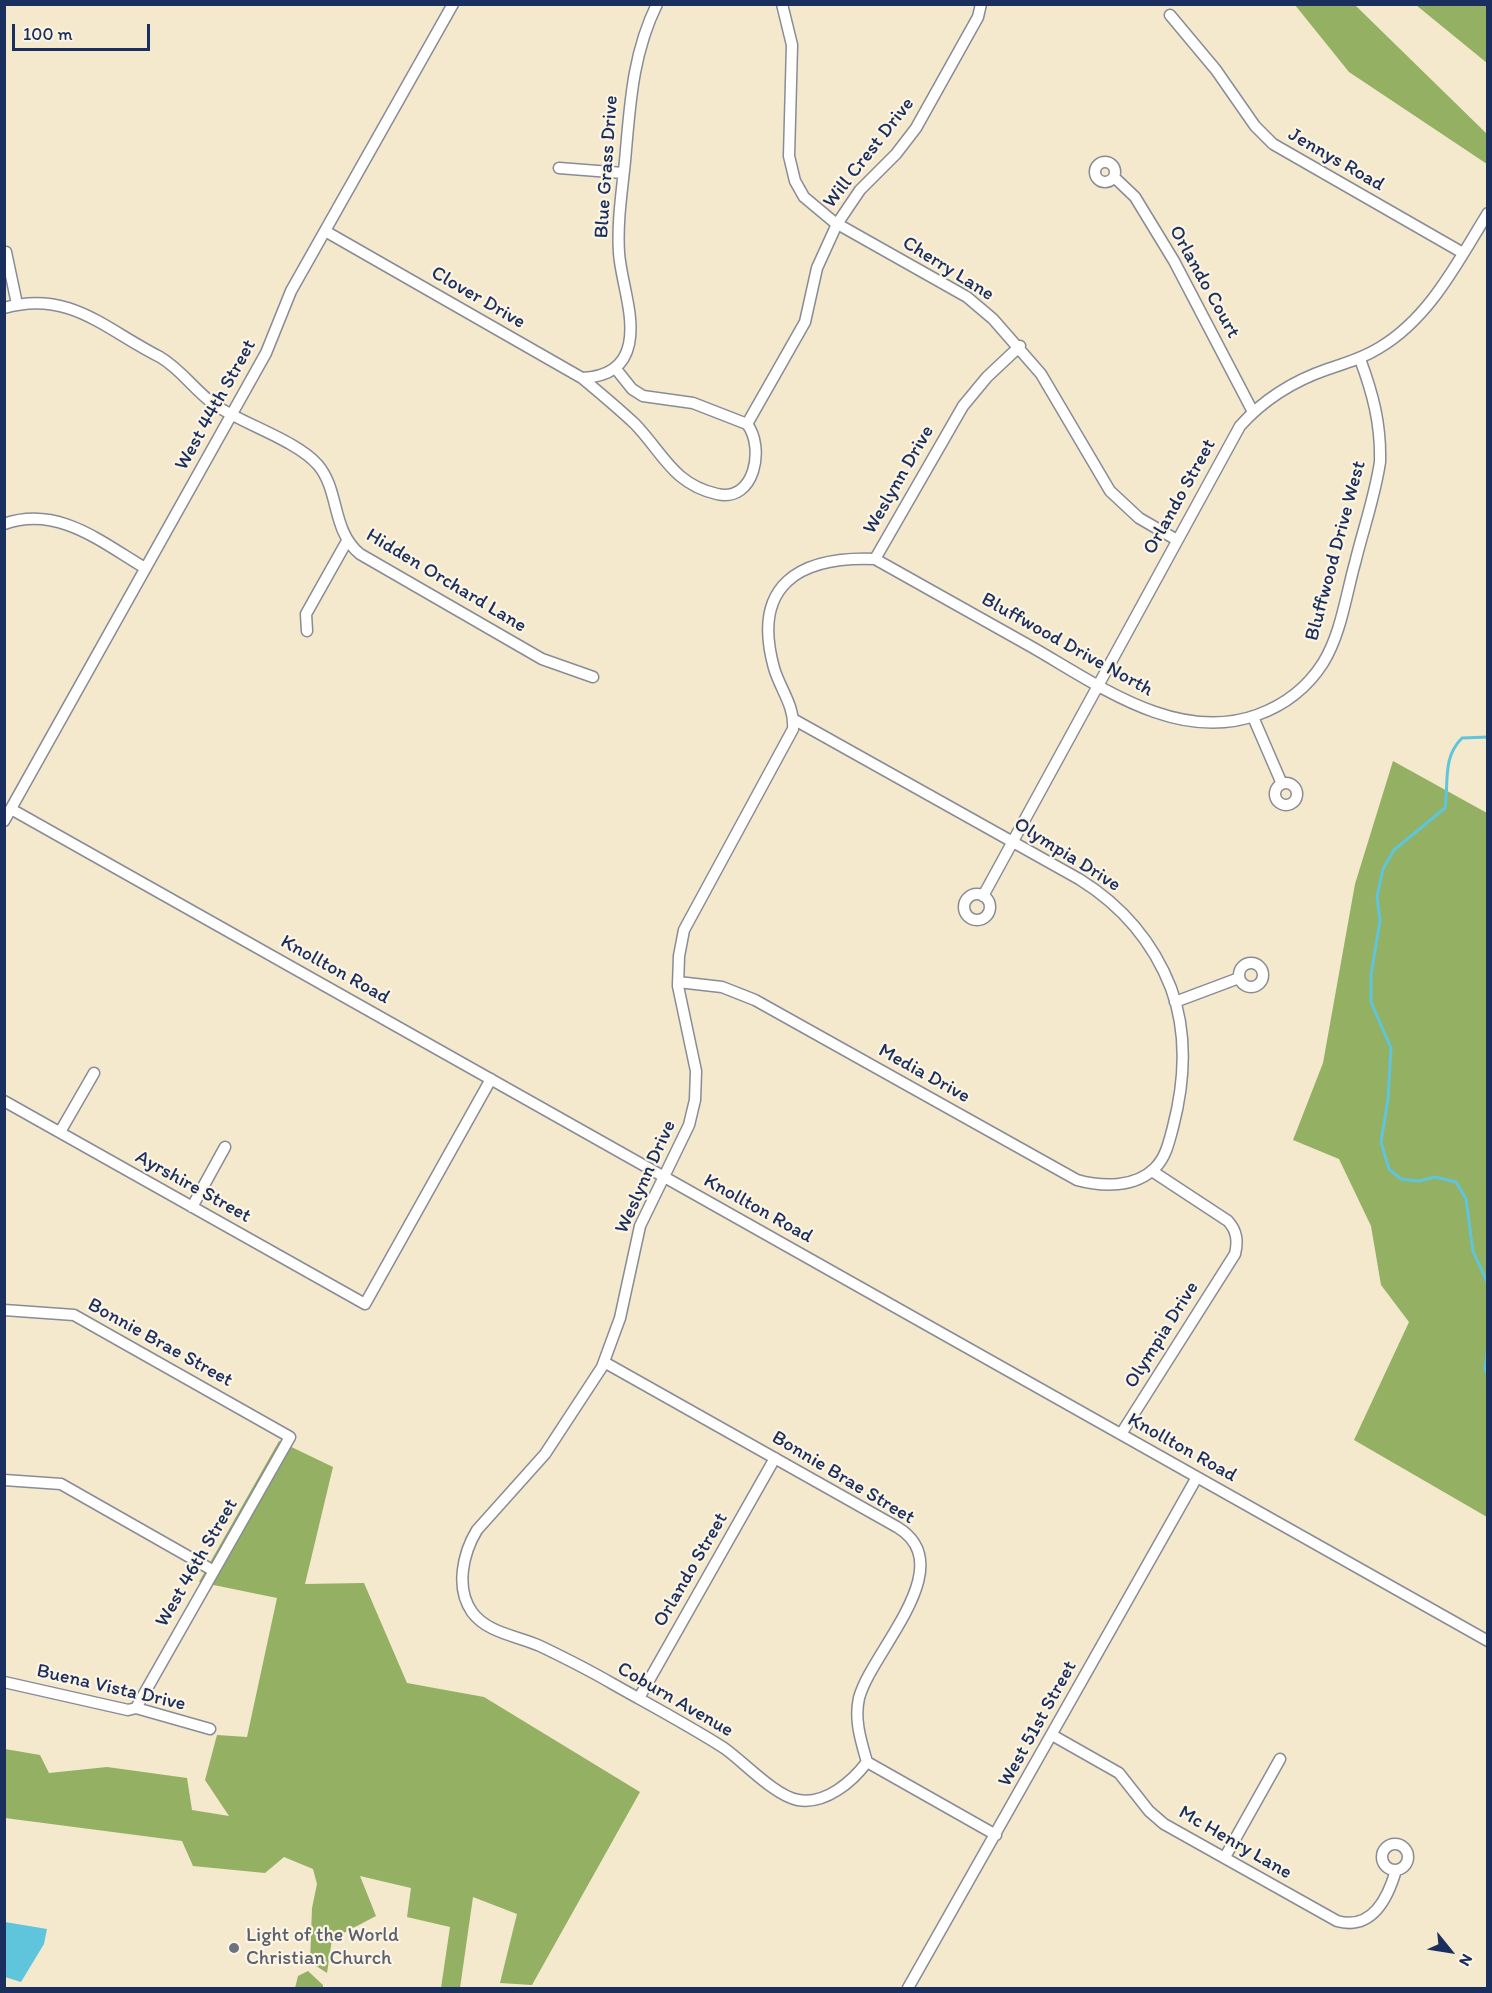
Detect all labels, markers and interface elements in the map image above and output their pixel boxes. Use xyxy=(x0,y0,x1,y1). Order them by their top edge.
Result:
scale bar xyxy=(15,12,153,50)
text: 100 m xyxy=(23,23,73,45)
street label: Will Crest Drive xyxy=(818,93,920,213)
street label: Blue Grass Drive xyxy=(590,95,624,239)
street label: Jennys Road xyxy=(1284,123,1388,197)
street label: Orlando Court xyxy=(1163,222,1245,342)
street label: Cherry Lane xyxy=(898,231,998,307)
street label: Clover Drive xyxy=(427,261,529,335)
street label: West 44th Street xyxy=(170,335,262,475)
street label: Weslynn Drive xyxy=(858,421,940,539)
street label: Orlando Street xyxy=(1138,435,1222,559)
street label: Bluffwood Drive West xyxy=(1300,458,1372,644)
street label: Hidden Orchard Lane xyxy=(361,524,531,638)
street label: Bluffwood Drive North xyxy=(977,588,1157,702)
street label: Olympia Drive xyxy=(1009,813,1125,897)
street label: Knollton Road xyxy=(276,930,394,1010)
street label: Media Drive xyxy=(874,1039,974,1109)
street label: Weslynn Drive xyxy=(610,1117,682,1237)
street label: Ayrshire Street xyxy=(131,1145,255,1229)
street label: Knollton Road xyxy=(699,1169,817,1249)
street label: Olympia Drive xyxy=(1120,1277,1204,1393)
street label: Bonnie Brae Street xyxy=(83,1293,237,1393)
street label: Knollton Road xyxy=(1123,1408,1241,1488)
street label: Bonnie Brae Street xyxy=(767,1426,919,1530)
street label: West 46th Street xyxy=(150,1494,244,1632)
street label: Orlando Street xyxy=(649,1508,733,1632)
street label: Coburn Avenue xyxy=(613,1657,737,1743)
street label: West 51st Street xyxy=(993,1657,1083,1791)
street label: Buena Vista Drive xyxy=(34,1659,188,1717)
street label: Mc Henry Lane xyxy=(1174,1801,1296,1885)
north arrow xyxy=(1420,1921,1480,1981)
place label: Light of the World Christian Church xyxy=(246,1924,399,1971)
marker: Light of the World Christian Church xyxy=(227,1941,241,1955)
text: N xyxy=(1455,1951,1477,1970)

